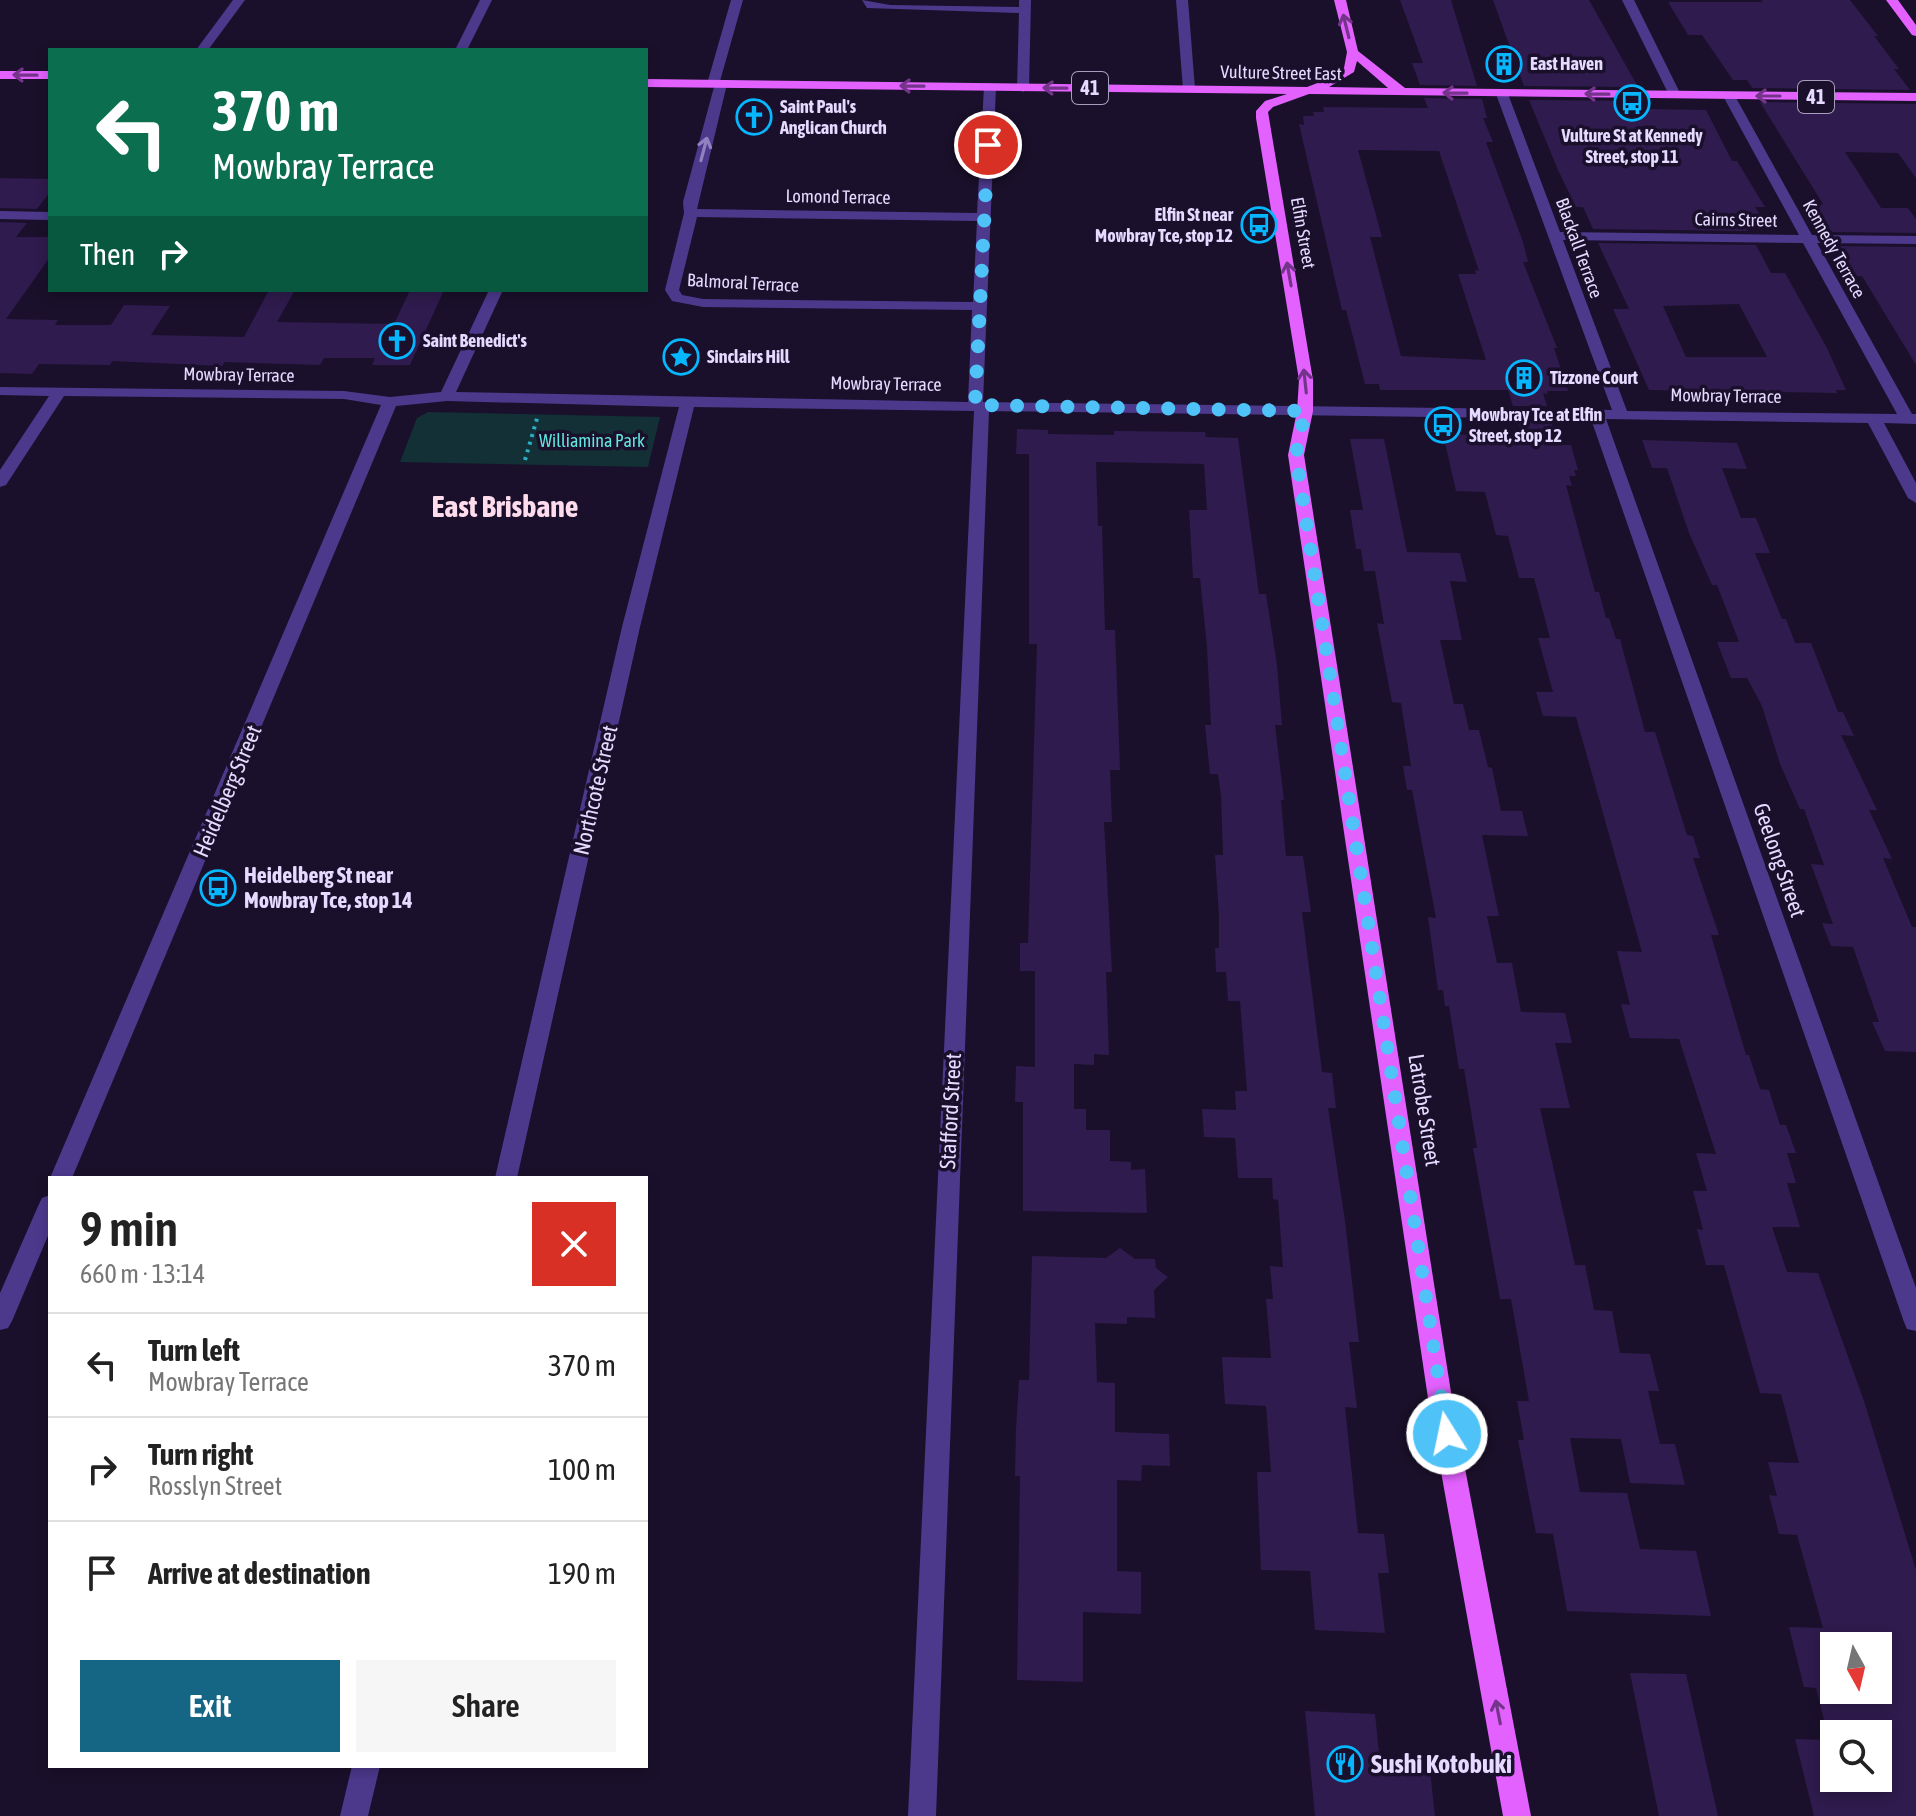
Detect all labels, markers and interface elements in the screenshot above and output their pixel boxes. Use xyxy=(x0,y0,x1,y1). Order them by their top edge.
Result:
one-way arrow xyxy=(1338,14,1353,40)
building icon: East Haven xyxy=(1485,45,1523,83)
place label: East Haven xyxy=(1530,53,1603,74)
street label: Vulture Street East xyxy=(1220,61,1342,84)
one-way arrow xyxy=(12,67,39,83)
road number: 41 xyxy=(1072,72,1108,104)
text: 370 m xyxy=(212,79,339,143)
one-way arrow xyxy=(899,79,926,94)
icon: left xyxy=(80,80,184,184)
one-way arrow xyxy=(1042,80,1069,96)
road number: 41 xyxy=(1798,81,1834,113)
bus stop icon: Vulture St at Kennedy Street, stop 11 xyxy=(1613,84,1651,122)
one-way arrow xyxy=(1442,85,1469,101)
one-way arrow xyxy=(1584,87,1611,102)
one-way arrow xyxy=(1755,88,1782,104)
place label: Saint Paul's Anglican Church xyxy=(779,96,887,138)
church icon: Saint Paul's Anglican Church xyxy=(735,98,773,136)
pin xyxy=(954,111,1022,179)
icon: arrive xyxy=(966,123,1010,167)
place label: Vulture St at Kennedy Street, stop 11 xyxy=(1560,125,1703,167)
one-way arrow xyxy=(697,136,712,162)
text: Mowbray Terrace xyxy=(212,145,435,187)
street label: Lomond Terrace xyxy=(785,185,891,208)
street label: Blackall Terrace xyxy=(1552,195,1607,301)
street label: Elfin Street xyxy=(1287,196,1320,270)
street label: Kennedy Terrace xyxy=(1799,196,1870,302)
place label: Elfin St near Mowbray Tce, stop 12 xyxy=(1095,204,1234,246)
bus stop icon: Elfin St near Mowbray Tce, stop 12 xyxy=(1240,206,1278,244)
street label: Cairns Street xyxy=(1694,208,1778,231)
icon: right xyxy=(151,232,195,276)
text: Then xyxy=(80,237,135,271)
one-way arrow xyxy=(1281,262,1296,287)
street label: Balmoral Terrace xyxy=(686,269,800,296)
church icon: Saint Benedict's xyxy=(378,322,416,360)
place label: Saint Benedict's xyxy=(423,330,527,351)
place icon: Sinclairs Hill xyxy=(662,338,700,376)
place label: Sinclairs Hill xyxy=(707,346,790,367)
building icon: Tizzone Court xyxy=(1505,359,1543,397)
street label: Mowbray Terrace xyxy=(183,363,295,386)
place label: Tizzone Court xyxy=(1550,367,1639,388)
one-way arrow xyxy=(1297,368,1312,395)
street label: Mowbray Terrace xyxy=(830,372,942,395)
street label: Mowbray Terrace xyxy=(1670,384,1782,407)
place label: Mowbray Tce at Elfin Street, stop 12 xyxy=(1469,404,1603,446)
bus stop icon: Mowbray Tce at Elfin Street, stop 12 xyxy=(1424,406,1462,444)
park label: Williamina Park xyxy=(539,430,645,451)
district label: East Brisbane xyxy=(432,489,578,523)
street label: Heidelberg Street xyxy=(187,721,267,861)
street label: Northcote Street xyxy=(567,723,623,857)
street label: Geelong Street xyxy=(1748,800,1812,920)
place label: Heidelberg St near Mowbray Tce, stop 14 xyxy=(244,862,413,913)
bus stop icon: Heidelberg St near Mowbray Tce, stop 14 xyxy=(199,869,237,907)
street label: Stafford Street xyxy=(934,1052,966,1170)
street label: Latrobe Street xyxy=(1403,1052,1447,1168)
text: 9 min xyxy=(80,1201,178,1256)
button: close xyxy=(532,1202,616,1286)
text: 660 m · 13:14 xyxy=(80,1259,205,1289)
text: Turn left xyxy=(148,1333,240,1367)
icon: left xyxy=(80,1343,124,1387)
text: 370 m xyxy=(548,1348,616,1382)
text: Mowbray Terrace xyxy=(148,1367,309,1397)
position arrow xyxy=(1405,1392,1489,1476)
text: Turn right xyxy=(148,1437,254,1471)
icon: right xyxy=(80,1447,124,1491)
text: 100 m xyxy=(548,1452,616,1486)
text: Rosslyn Street xyxy=(148,1471,282,1501)
icon: arrive xyxy=(80,1551,124,1595)
text: Arrive at destination xyxy=(148,1556,370,1590)
text: 190 m xyxy=(548,1556,616,1590)
north arrow xyxy=(1820,1632,1892,1704)
map controls xyxy=(1820,1632,1892,1792)
button: Exit xyxy=(80,1660,340,1752)
button: Share xyxy=(356,1660,616,1752)
one-way arrow xyxy=(1489,1700,1504,1725)
button: search xyxy=(1820,1720,1892,1792)
restaurant icon: Sushi Kotobuki xyxy=(1326,1745,1364,1783)
place label: Sushi Kotobuki xyxy=(1371,1749,1512,1779)

